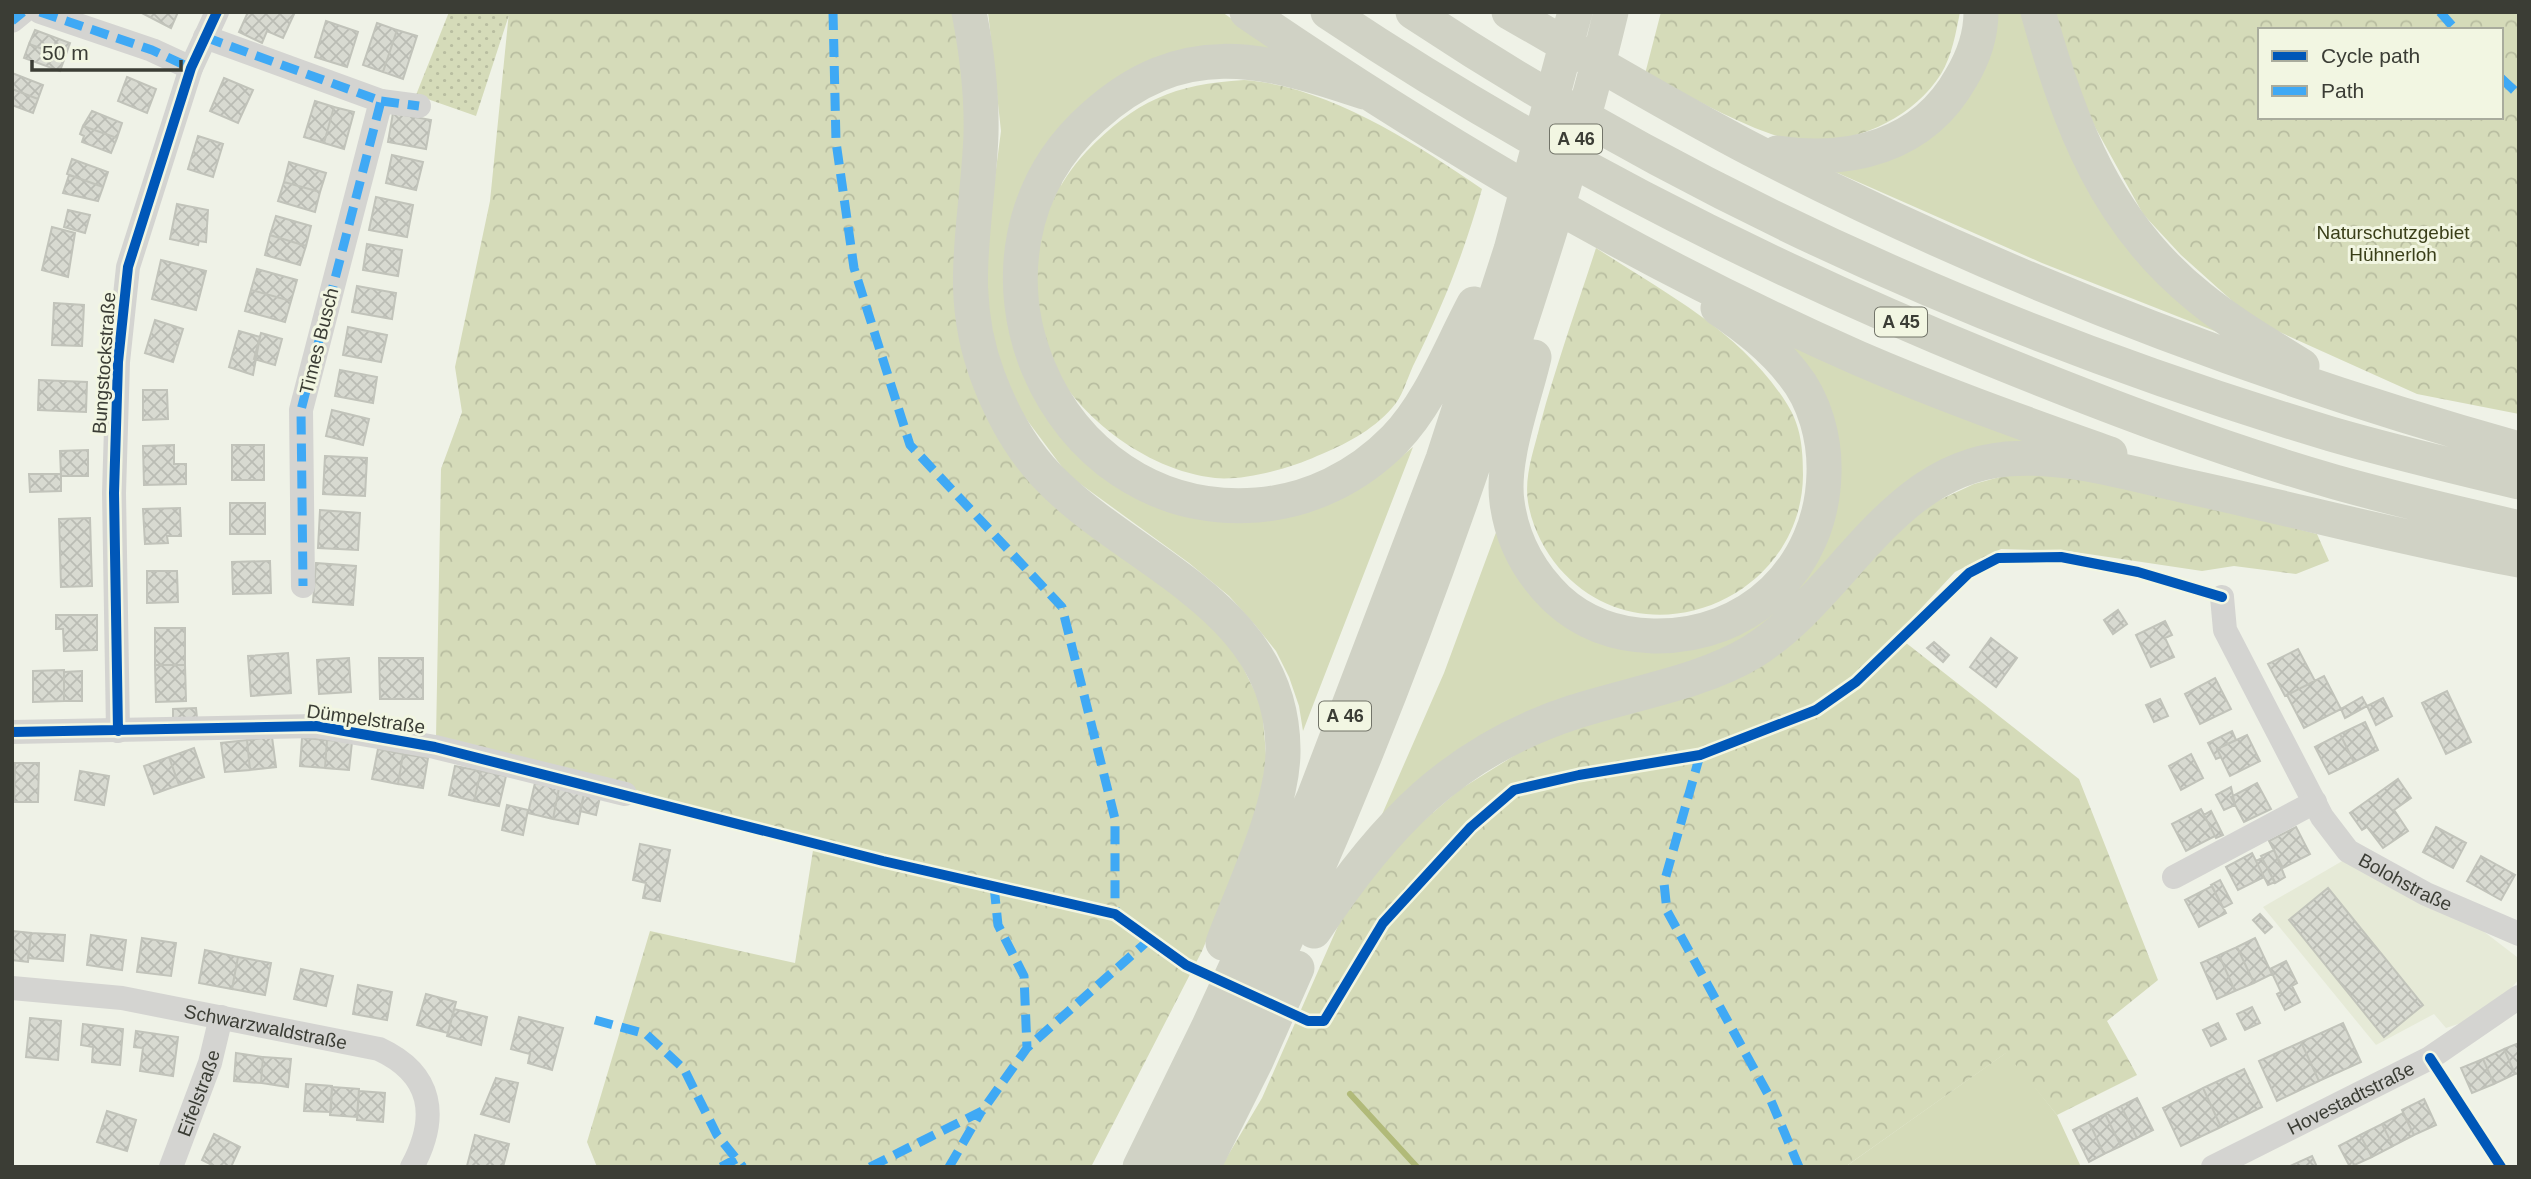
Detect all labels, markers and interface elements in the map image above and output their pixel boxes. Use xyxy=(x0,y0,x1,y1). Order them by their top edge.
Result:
scale bar xyxy=(32,28,180,72)
legend xyxy=(2258,28,2503,119)
text: 50 m xyxy=(42,41,89,64)
text: Cycle path xyxy=(2321,44,2420,67)
text: Path xyxy=(2321,79,2364,102)
road number: A 46 xyxy=(1550,124,1602,154)
park label: Naturschutzgebiet Hühnerloh xyxy=(2316,222,2470,265)
street label: Times Busch xyxy=(296,286,342,396)
street label: Bungstockstraße xyxy=(89,291,119,435)
road number: A 45 xyxy=(1875,308,1927,336)
street label: Dümpelstraße xyxy=(305,700,427,738)
road number: A 46 xyxy=(1319,702,1371,730)
street label: Bolohstraße xyxy=(2355,849,2456,915)
street label: Schwarzwaldstraße xyxy=(182,1000,349,1053)
street label: Eifelstraße xyxy=(173,1048,223,1139)
street label: Hovestadtstraße xyxy=(2284,1057,2418,1139)

